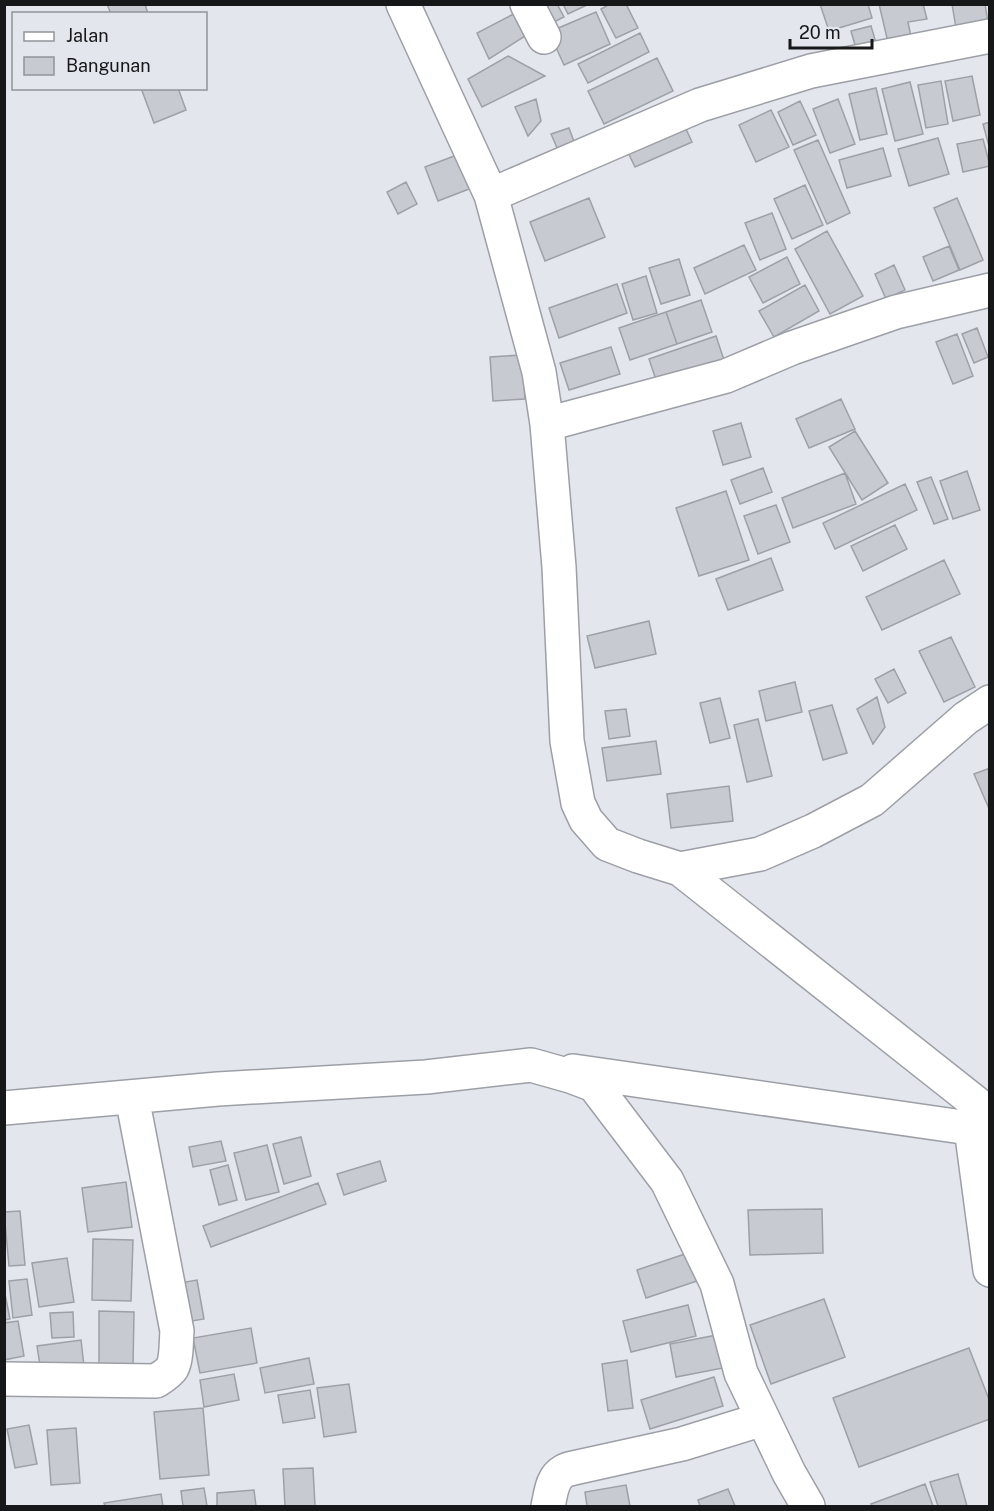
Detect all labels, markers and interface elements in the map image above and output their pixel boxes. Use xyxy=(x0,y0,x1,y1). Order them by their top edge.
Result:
legend xyxy=(12,12,207,90)
scale bar xyxy=(790,12,872,50)
text: 20 m xyxy=(799,22,841,43)
text: Jalan xyxy=(66,25,109,46)
text: Bangunan xyxy=(66,55,151,76)

